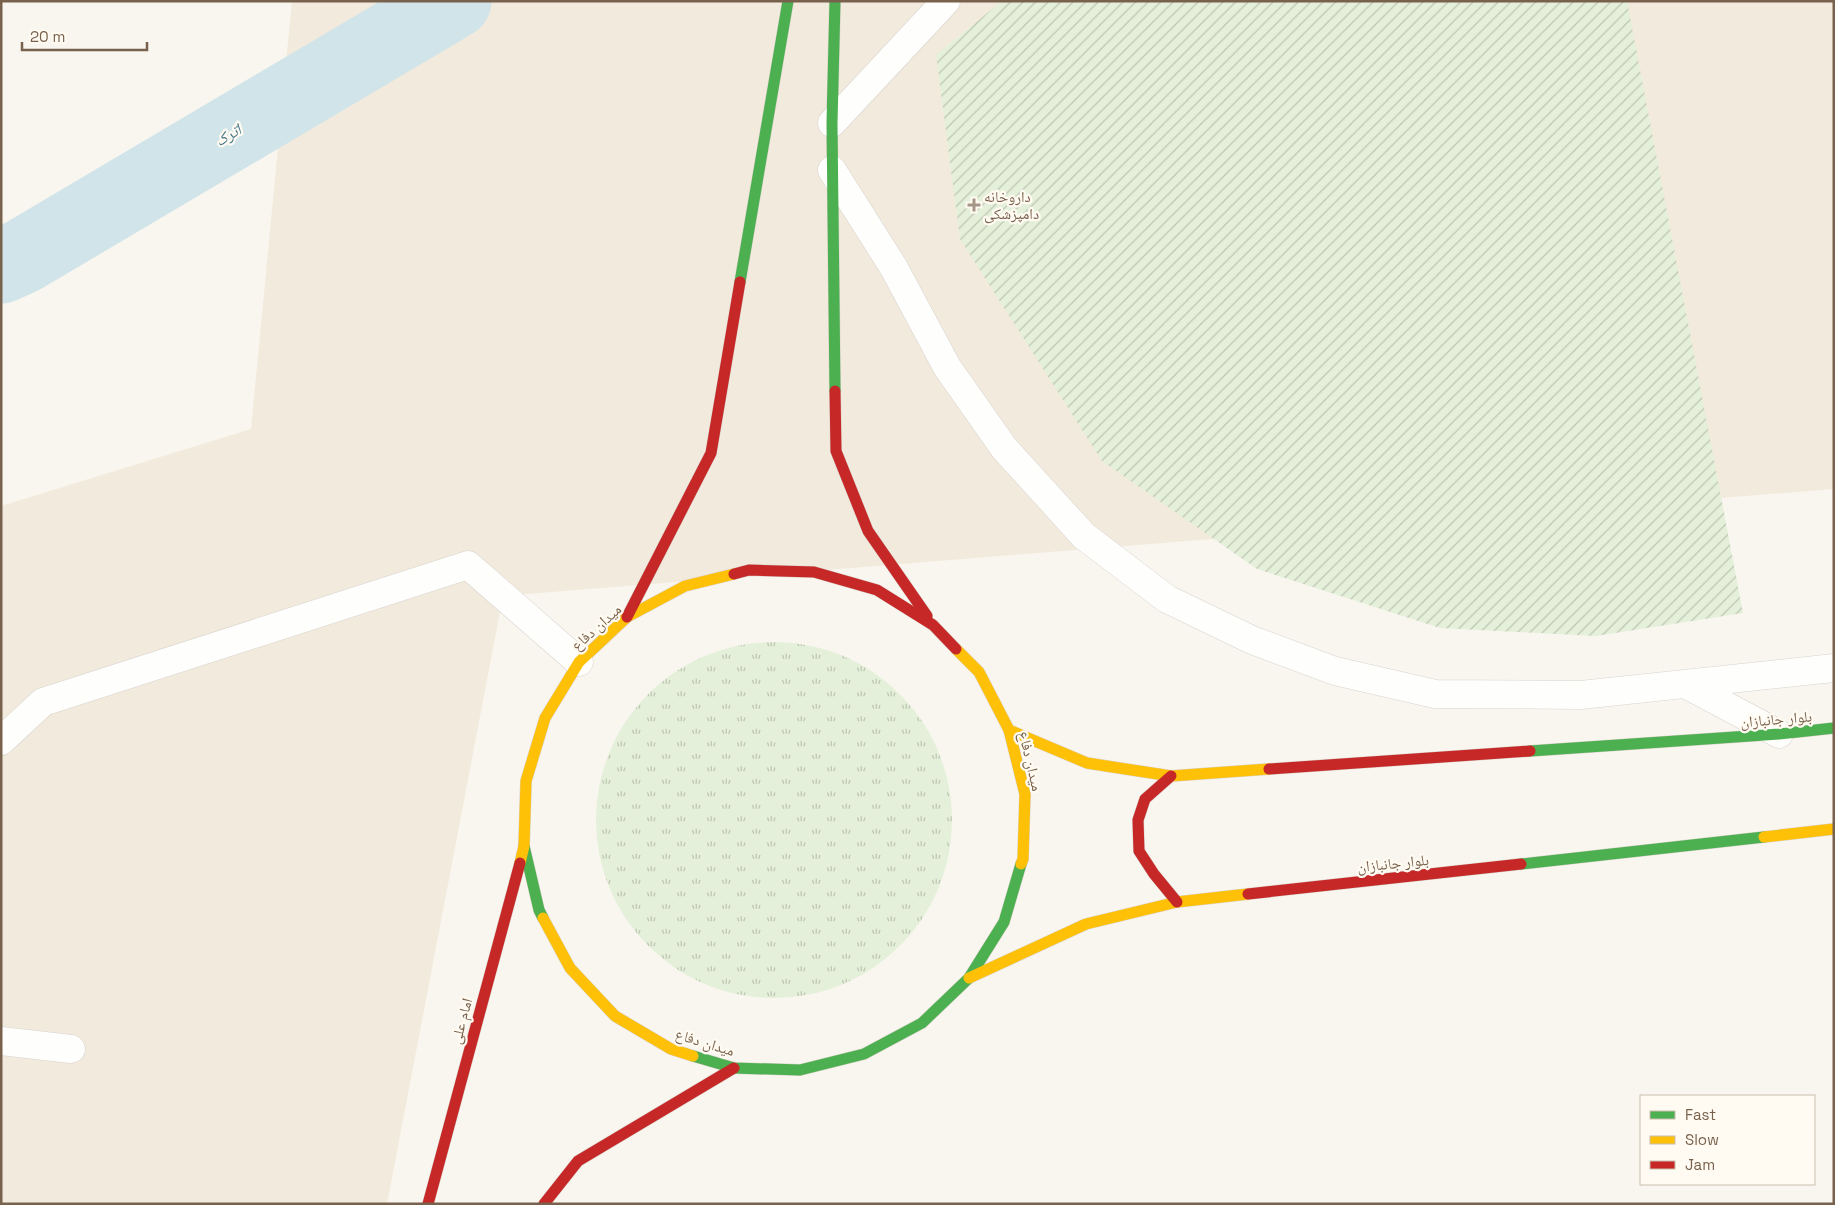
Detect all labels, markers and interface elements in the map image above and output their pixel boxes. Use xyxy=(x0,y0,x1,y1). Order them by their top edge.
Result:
scale bar xyxy=(22,20,148,52)
text: 20 m xyxy=(30,27,65,46)
water label: اترک xyxy=(211,118,247,151)
place label: داروخانه دامپزشکی xyxy=(984,187,1039,224)
marker: داروخانه دامپزشکی xyxy=(968,199,980,211)
street label: میدان دفاع xyxy=(567,599,626,655)
street label: بلوار جانبازان xyxy=(1739,706,1813,733)
street label: میدان دفاع xyxy=(1014,729,1047,793)
street label: بلوار جانبازان xyxy=(1356,850,1430,877)
street label: امام علی xyxy=(446,996,477,1046)
street label: میدان دفاع xyxy=(673,1024,737,1061)
legend xyxy=(1640,1095,1815,1185)
text: Fast xyxy=(1685,1105,1716,1124)
text: Slow xyxy=(1685,1130,1719,1149)
text: Jam xyxy=(1685,1155,1715,1174)

